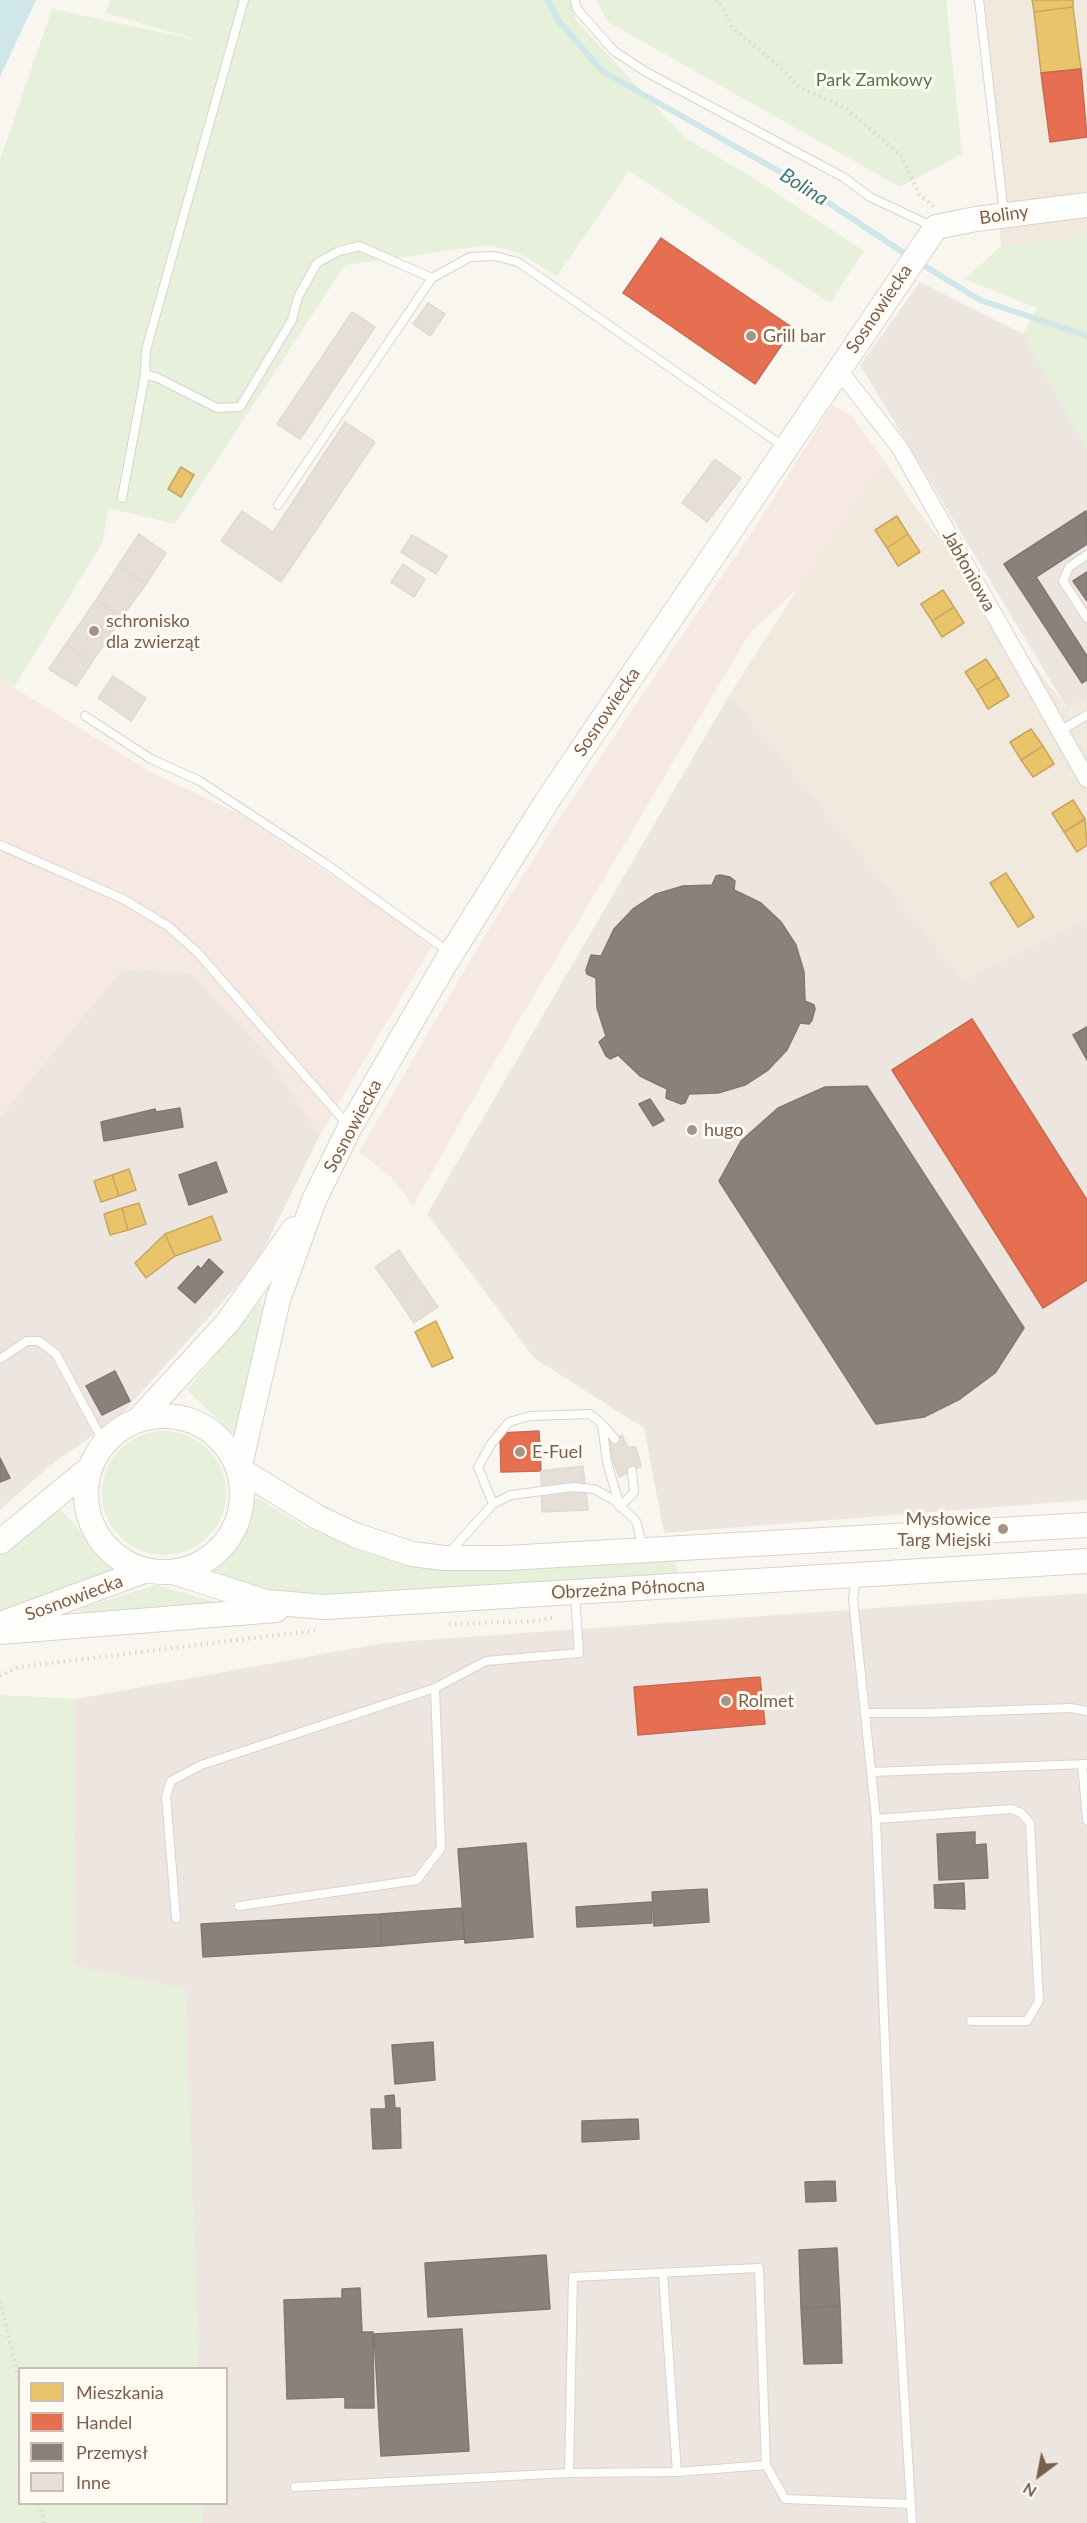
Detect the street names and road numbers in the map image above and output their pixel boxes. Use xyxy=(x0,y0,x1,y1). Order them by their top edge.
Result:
street label: Boliny xyxy=(978,201,1030,229)
street label: Sosnowiecka xyxy=(841,260,917,358)
street label: Jabłoniowa xyxy=(938,527,1000,615)
street label: Sosnowiecka xyxy=(569,663,645,761)
street label: Sosnowiecka xyxy=(319,1076,387,1176)
street label: Sosnowiecka xyxy=(22,1570,126,1626)
street label: Obrzeżna Północna xyxy=(551,1574,705,1604)

